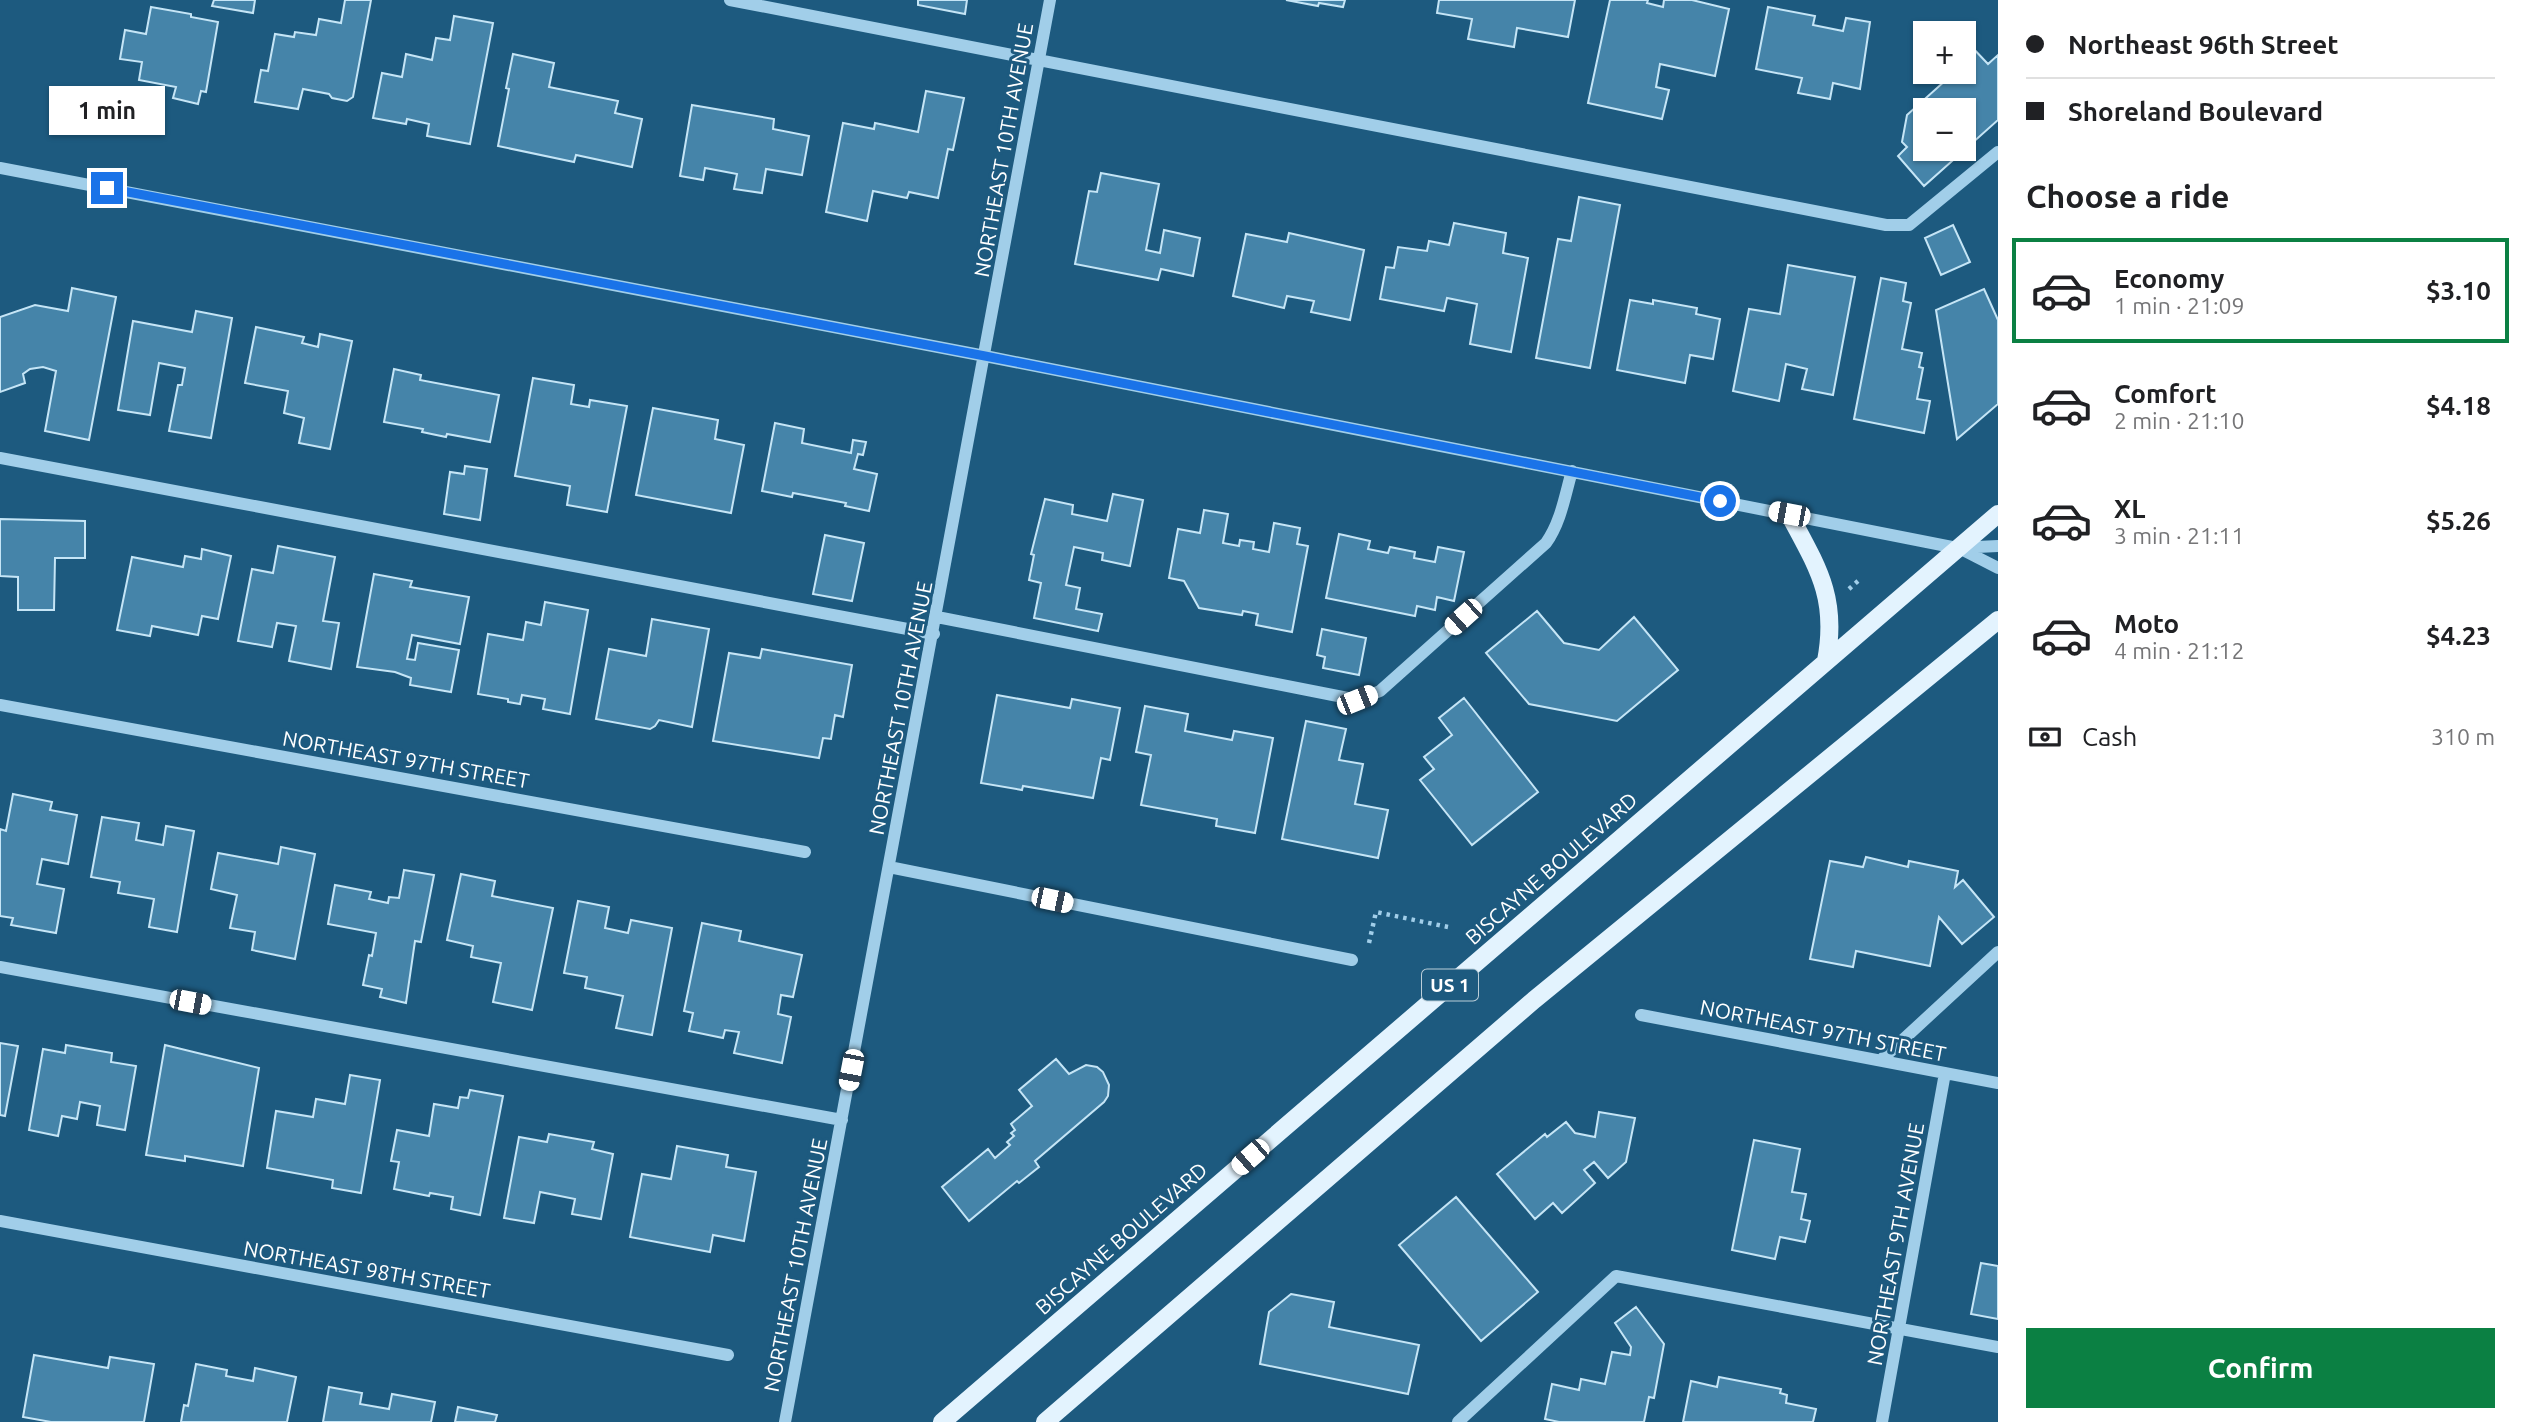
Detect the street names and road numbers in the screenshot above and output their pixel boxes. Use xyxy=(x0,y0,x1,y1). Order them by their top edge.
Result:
street label: NORTHEAST 10TH AVENUE xyxy=(969,21,1037,279)
street label: NORTHEAST 10TH AVENUE xyxy=(864,579,936,837)
street label: NORTHEAST 97TH STREET xyxy=(281,725,532,793)
street label: BISCAYNE BOULEVARD xyxy=(1460,787,1642,949)
road number: US 1 xyxy=(1422,970,1478,1001)
street label: NORTHEAST 97TH STREET xyxy=(1698,994,1948,1066)
street label: NORTHEAST 9TH AVENUE xyxy=(1862,1121,1928,1367)
street label: NORTHEAST 10TH AVENUE xyxy=(759,1136,831,1394)
street label: BISCAYNE BOULEVARD xyxy=(1030,1157,1212,1319)
street label: NORTHEAST 98TH STREET xyxy=(242,1235,493,1303)

